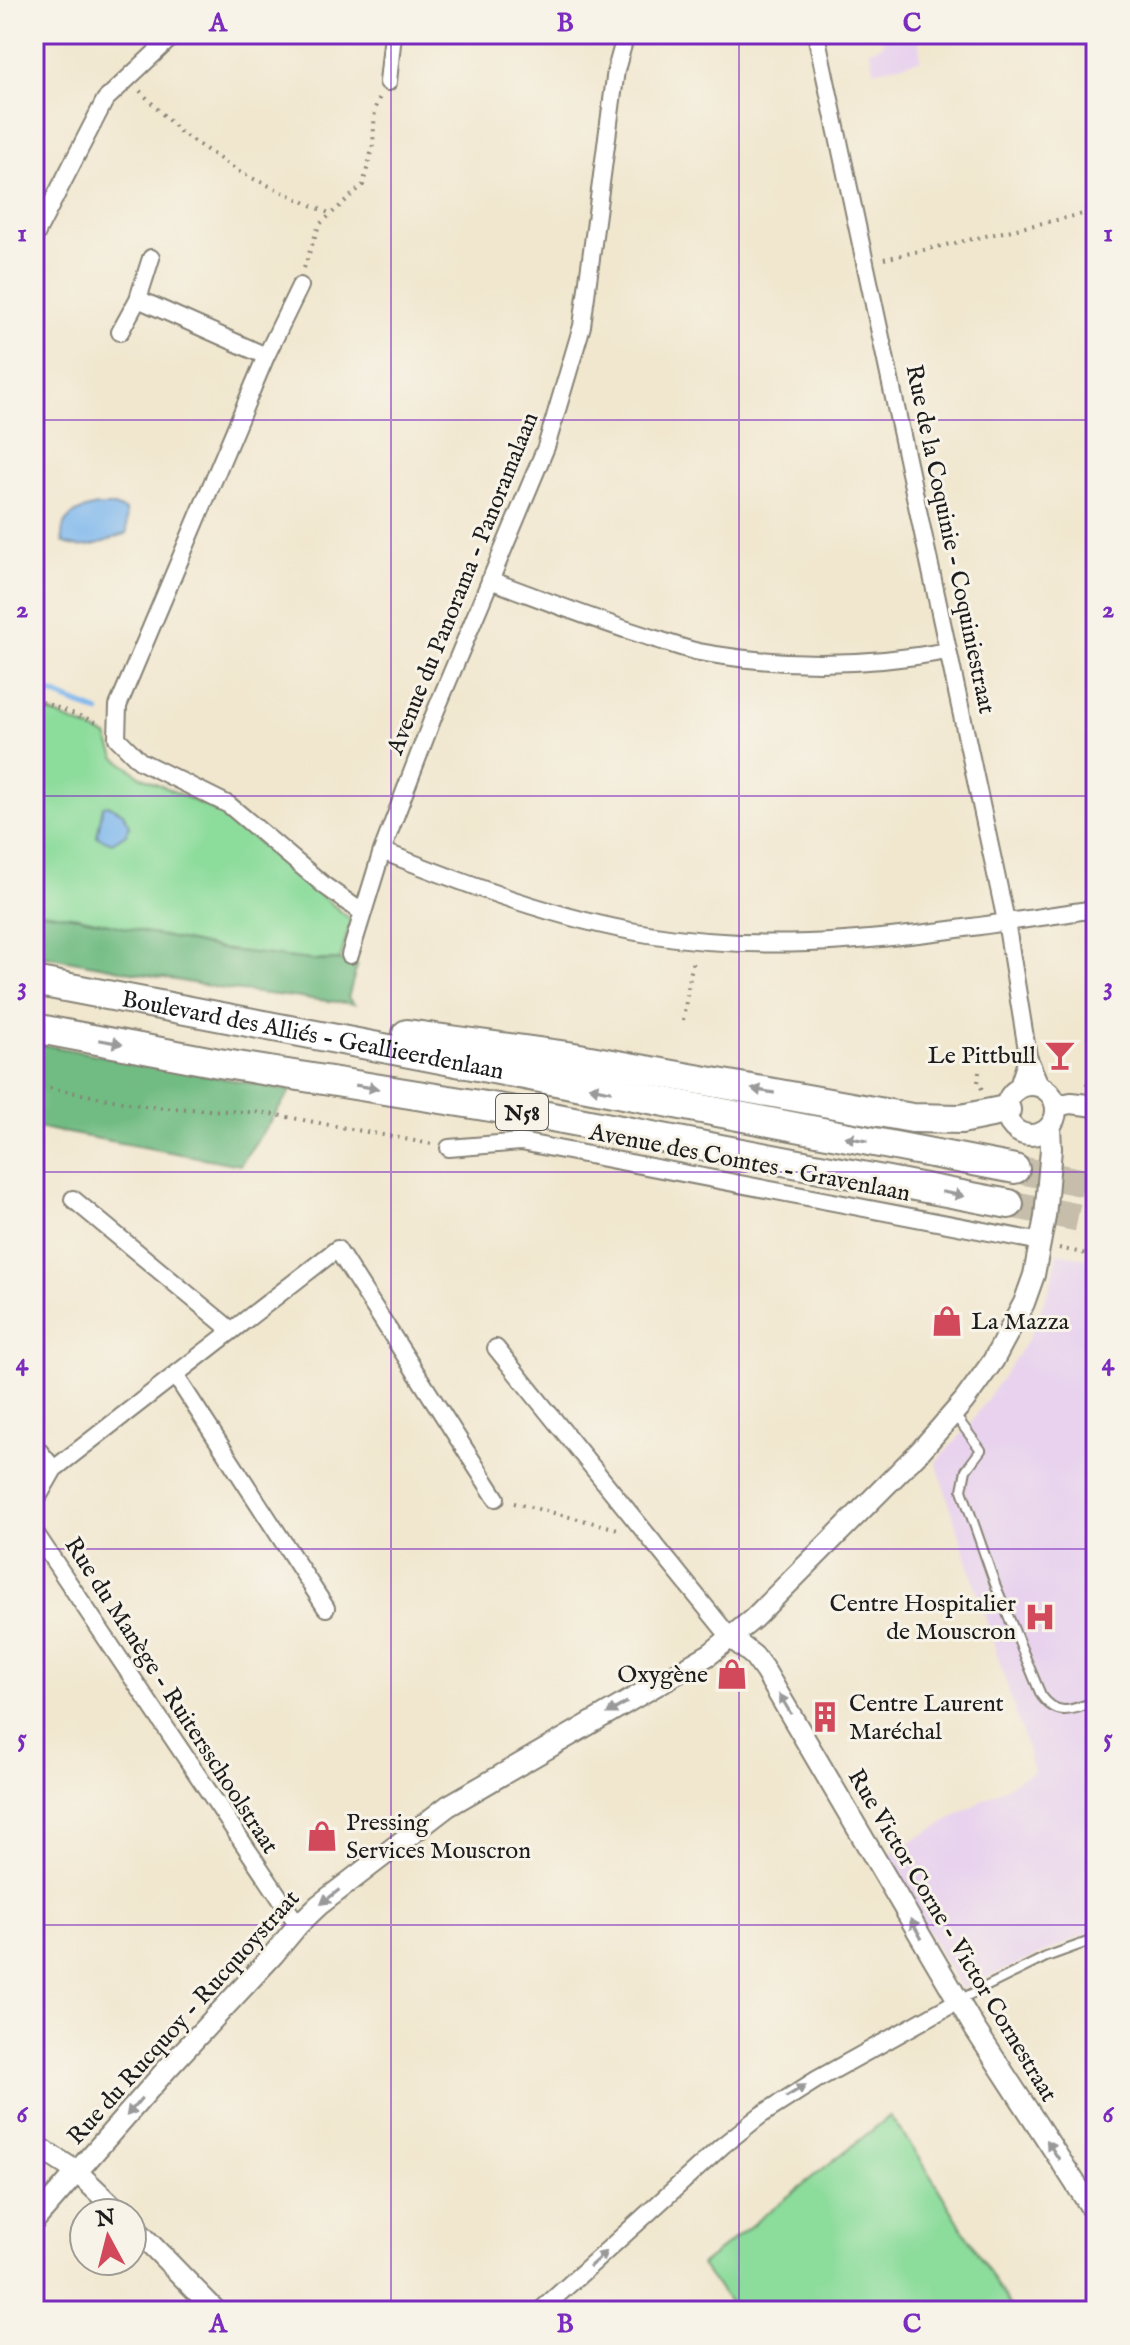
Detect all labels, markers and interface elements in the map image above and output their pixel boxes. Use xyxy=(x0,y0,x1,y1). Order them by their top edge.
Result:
text: A xyxy=(208,7,228,40)
text: B xyxy=(556,7,574,40)
text: C xyxy=(903,7,922,40)
text: 1 xyxy=(17,217,27,250)
text: 1 xyxy=(1103,217,1113,250)
street label: Rue de la Coquinie - Coquiniestraat xyxy=(897,362,1002,717)
street label: Avenue du Panorama - Panoramalaan xyxy=(380,408,546,760)
text: 2 xyxy=(16,593,28,626)
text: 2 xyxy=(1102,593,1114,626)
text: 3 xyxy=(17,970,27,1003)
text: 3 xyxy=(1103,970,1113,1003)
street label: Boulevard des Alliés - Geallieerdenlaan xyxy=(119,984,506,1088)
one-way arrow xyxy=(98,1037,123,1049)
bar icon: Le Pittbull xyxy=(1043,1038,1077,1072)
place label: Le Pittbull xyxy=(927,1041,1036,1072)
one-way arrow xyxy=(355,1081,380,1094)
one-way arrow xyxy=(588,1083,613,1095)
one-way arrow xyxy=(751,1085,776,1097)
road number: N58 xyxy=(496,1094,548,1130)
street label: Avenue des Comtes - Gravenlaan xyxy=(586,1117,913,1210)
one-way arrow xyxy=(843,1132,868,1144)
one-way arrow xyxy=(941,1188,966,1200)
shop icon: La Mazza xyxy=(930,1304,964,1338)
place label: La Mazza xyxy=(971,1307,1070,1338)
text: 4 xyxy=(16,1346,30,1379)
text: 4 xyxy=(1102,1346,1116,1379)
street label: Rue du Manège - Ruitersschoolstraat xyxy=(57,1532,285,1860)
place label: Centre Hospitalier de Mouscron xyxy=(830,1589,1016,1648)
hospital icon: Centre Hospitalier de Mouscron xyxy=(1023,1600,1057,1634)
shop icon: Oxygène xyxy=(715,1657,749,1691)
place label: Oxygène xyxy=(617,1660,708,1691)
place label: Centre Laurent Maréchal xyxy=(849,1689,1004,1748)
one-way arrow xyxy=(778,1693,792,1715)
building icon: Centre Laurent Maréchal xyxy=(808,1700,842,1734)
one-way arrow xyxy=(606,1701,628,1715)
text: 5 xyxy=(17,1722,27,1755)
text: 5 xyxy=(1103,1722,1113,1755)
street label: Rue Victor Corne - Victor Cornestraat xyxy=(840,1764,1064,2108)
place label: Pressing Services Mouscron xyxy=(346,1808,531,1867)
shop icon: Pressing Services Mouscron xyxy=(305,1819,339,1853)
street label: Rue du Rucquoy - Rucquoystraat xyxy=(61,1884,307,2152)
one-way arrow xyxy=(320,1888,340,1905)
one-way arrow xyxy=(909,1918,923,1940)
one-way arrow xyxy=(785,2084,807,2098)
one-way arrow xyxy=(126,2097,143,2117)
text: 6 xyxy=(17,2098,29,2131)
text: 6 xyxy=(1103,2098,1115,2131)
one-way arrow xyxy=(1046,2139,1061,2161)
north arrow xyxy=(68,2197,148,2277)
text: N xyxy=(94,2204,117,2234)
one-way arrow xyxy=(588,2250,607,2268)
text: A xyxy=(208,2308,228,2341)
text: B xyxy=(556,2308,574,2341)
text: C xyxy=(903,2308,922,2341)

